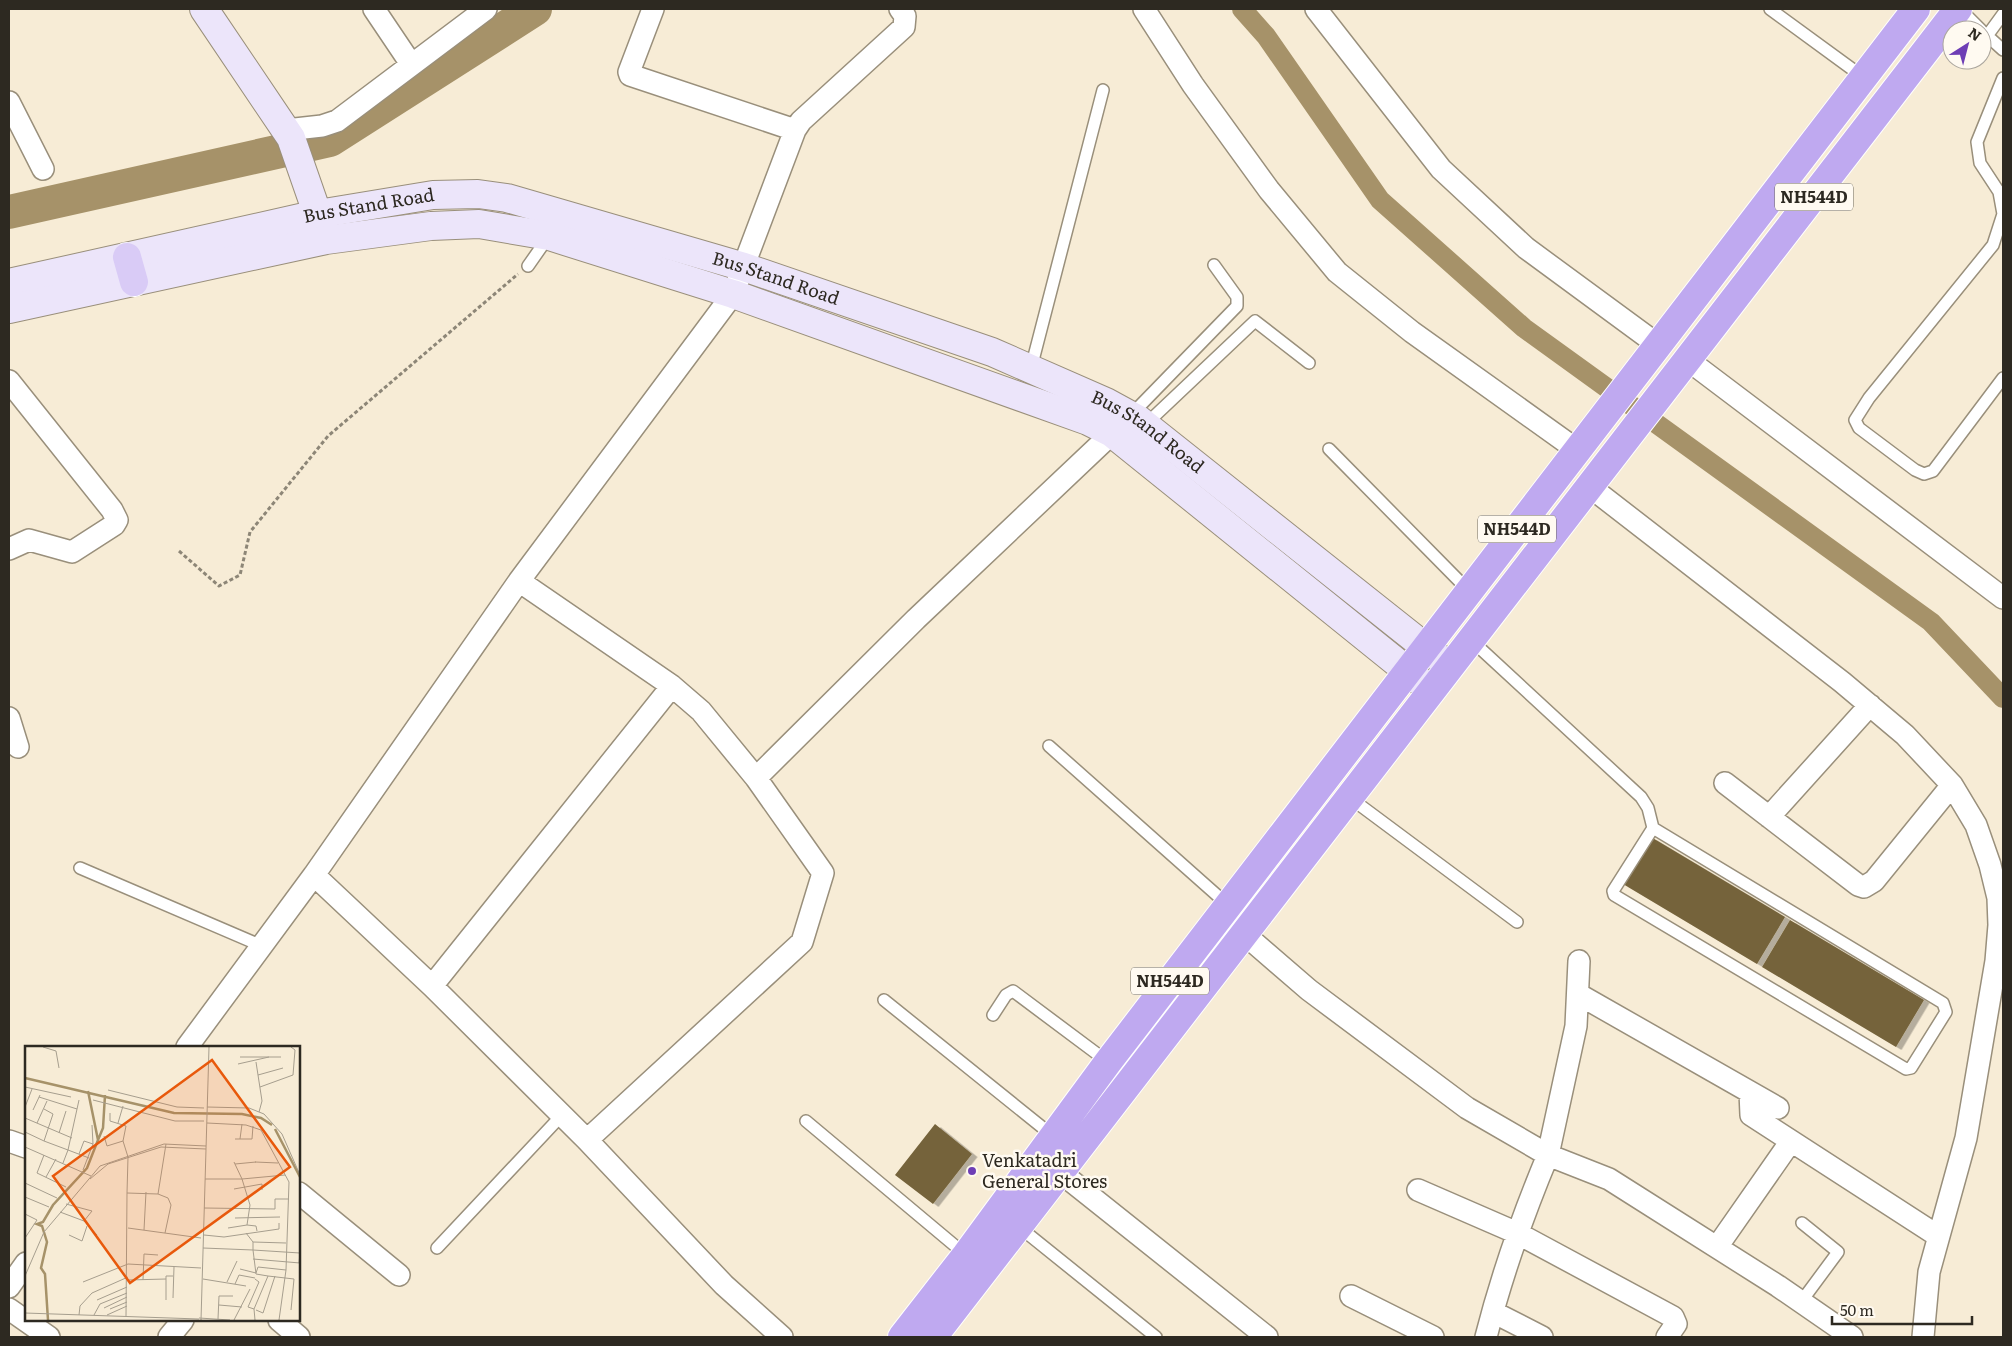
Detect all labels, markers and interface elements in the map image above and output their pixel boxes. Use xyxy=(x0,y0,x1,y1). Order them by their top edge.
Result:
north arrow xyxy=(1942,20,1992,70)
text: N xyxy=(1965,22,1986,45)
street label: Bus Stand Road xyxy=(300,180,436,229)
road number: NH544D xyxy=(1775,183,1853,210)
street label: Bus Stand Road xyxy=(709,244,843,311)
street label: Bus Stand Road xyxy=(1087,382,1211,479)
road number: NH544D xyxy=(1478,516,1556,542)
road number: NH544D xyxy=(1131,968,1209,994)
inset map xyxy=(25,1046,300,1321)
place label: Venkatadri General Stores xyxy=(982,1146,1107,1194)
marker: Venkatadri General Stores xyxy=(966,1165,978,1177)
scale bar xyxy=(1832,1294,1972,1326)
text: 50 m xyxy=(1840,1298,1874,1321)

